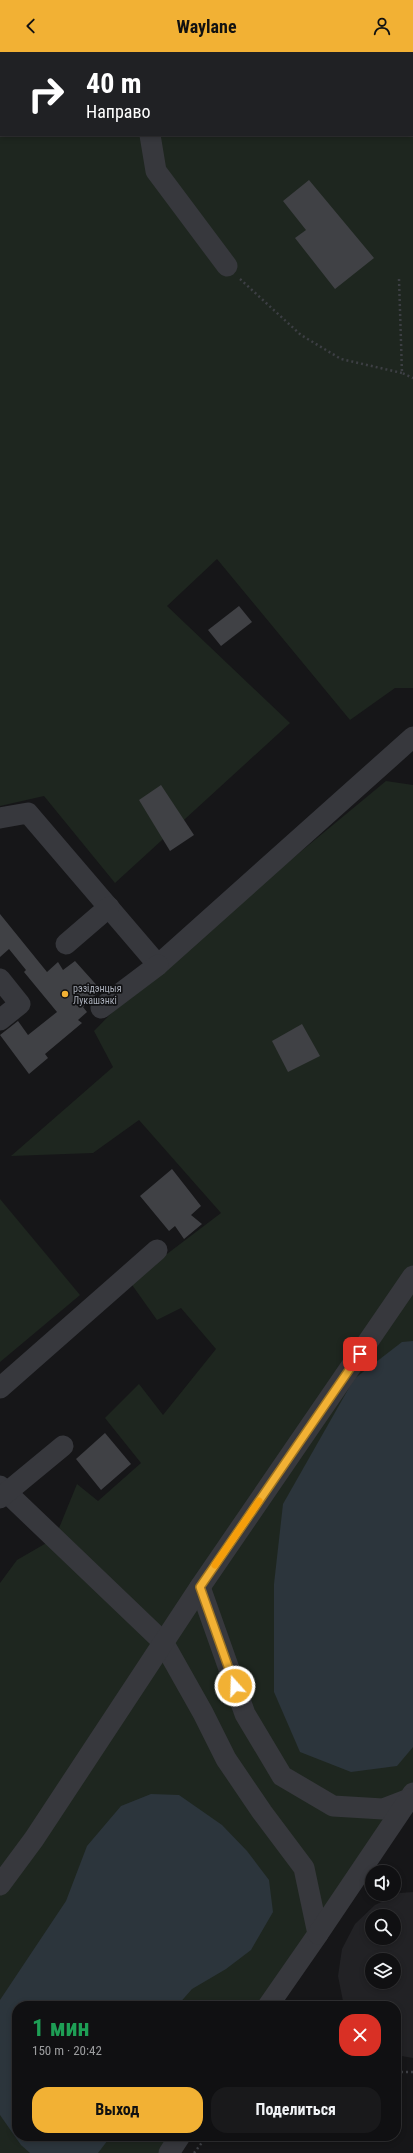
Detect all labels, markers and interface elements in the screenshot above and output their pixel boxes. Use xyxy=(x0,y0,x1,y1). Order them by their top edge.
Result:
icon: back xyxy=(20,15,42,37)
icon: person xyxy=(371,15,393,37)
text: Waylane xyxy=(176,16,237,37)
text: 40 m xyxy=(86,67,142,100)
icon: right xyxy=(20,68,72,120)
text: Направо xyxy=(86,101,151,122)
place label: рэзідэнцыя Лукашэнкі xyxy=(73,983,122,1006)
marker: рэзідэнцыя Лукашэнкі xyxy=(60,989,70,999)
pin xyxy=(343,1337,377,1371)
icon: arrive xyxy=(349,1343,371,1365)
position arrow xyxy=(214,1665,256,1707)
map controls xyxy=(365,1865,401,1989)
button: sound xyxy=(365,1865,401,1901)
button: search xyxy=(365,1909,401,1945)
button: layers xyxy=(365,1953,401,1989)
text: 1 мин xyxy=(32,2014,90,2042)
button: close xyxy=(339,2014,381,2056)
text: 150 m · 20:42 xyxy=(32,2043,102,2058)
button: Выход xyxy=(32,2087,203,2133)
button: Поделиться xyxy=(211,2087,381,2133)

